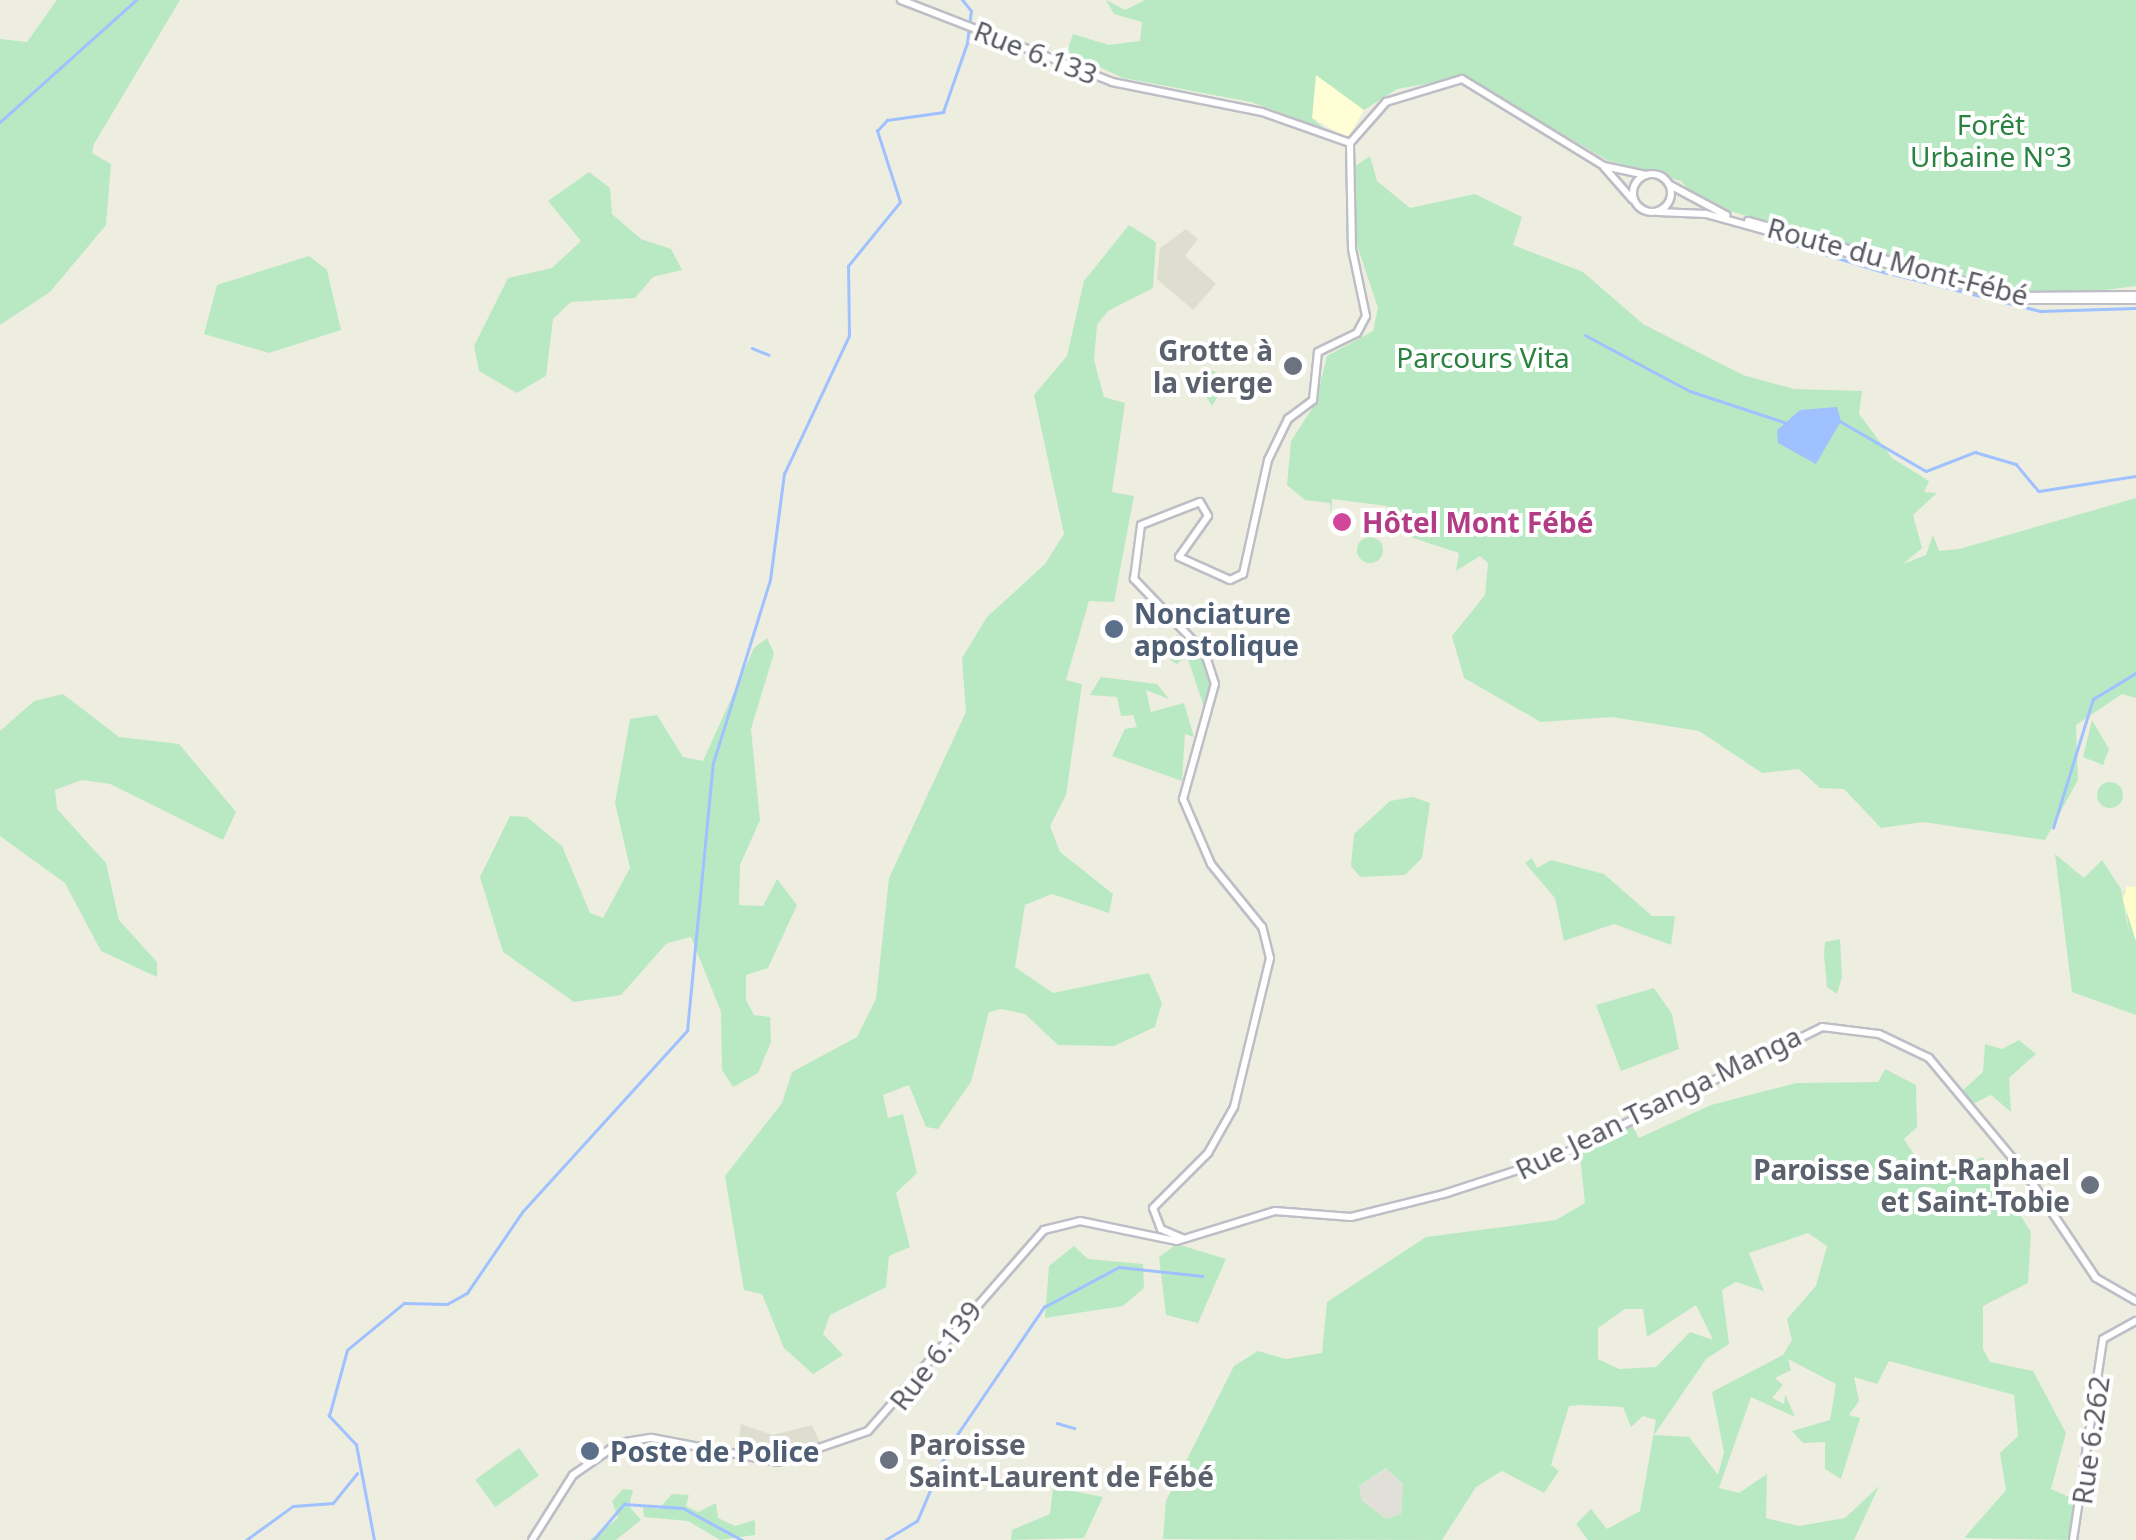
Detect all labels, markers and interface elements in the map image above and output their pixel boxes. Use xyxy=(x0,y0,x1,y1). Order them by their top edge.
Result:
street label: Rue 6.133 xyxy=(970,13,1102,91)
park label: Forêt Urbaine N°3 xyxy=(1910,107,2072,173)
street label: Route du Mont-Fébé xyxy=(1764,210,2032,312)
place label: Grotte à la vierge xyxy=(1153,333,1273,399)
park label: Parcours Vita xyxy=(1396,340,1570,374)
marker: Grotte à la vierge xyxy=(1282,355,1304,377)
place label: Hôtel Mont Fébé xyxy=(1362,505,1593,539)
marker: Hôtel Mont Fébé xyxy=(1331,511,1353,533)
place label: Nonciature apostolique xyxy=(1134,596,1299,662)
marker: Nonciature apostolique xyxy=(1103,618,1125,640)
street label: Rue Jean Tsanga Manga xyxy=(1510,1018,1806,1186)
place label: Paroisse Saint-Raphael et Saint-Tobie xyxy=(1753,1152,2070,1218)
marker: Paroisse Saint-Raphael et Saint-Tobie xyxy=(2079,1174,2101,1196)
street label: Rue 6.139 xyxy=(882,1294,988,1416)
street label: Rue 6.262 xyxy=(2064,1374,2116,1506)
place label: Paroisse Saint-Laurent de Fébé xyxy=(909,1427,1214,1493)
place label: Poste de Police xyxy=(610,1434,820,1468)
marker: Poste de Police xyxy=(579,1440,601,1462)
marker: Paroisse Saint-Laurent de Fébé xyxy=(878,1449,900,1471)

